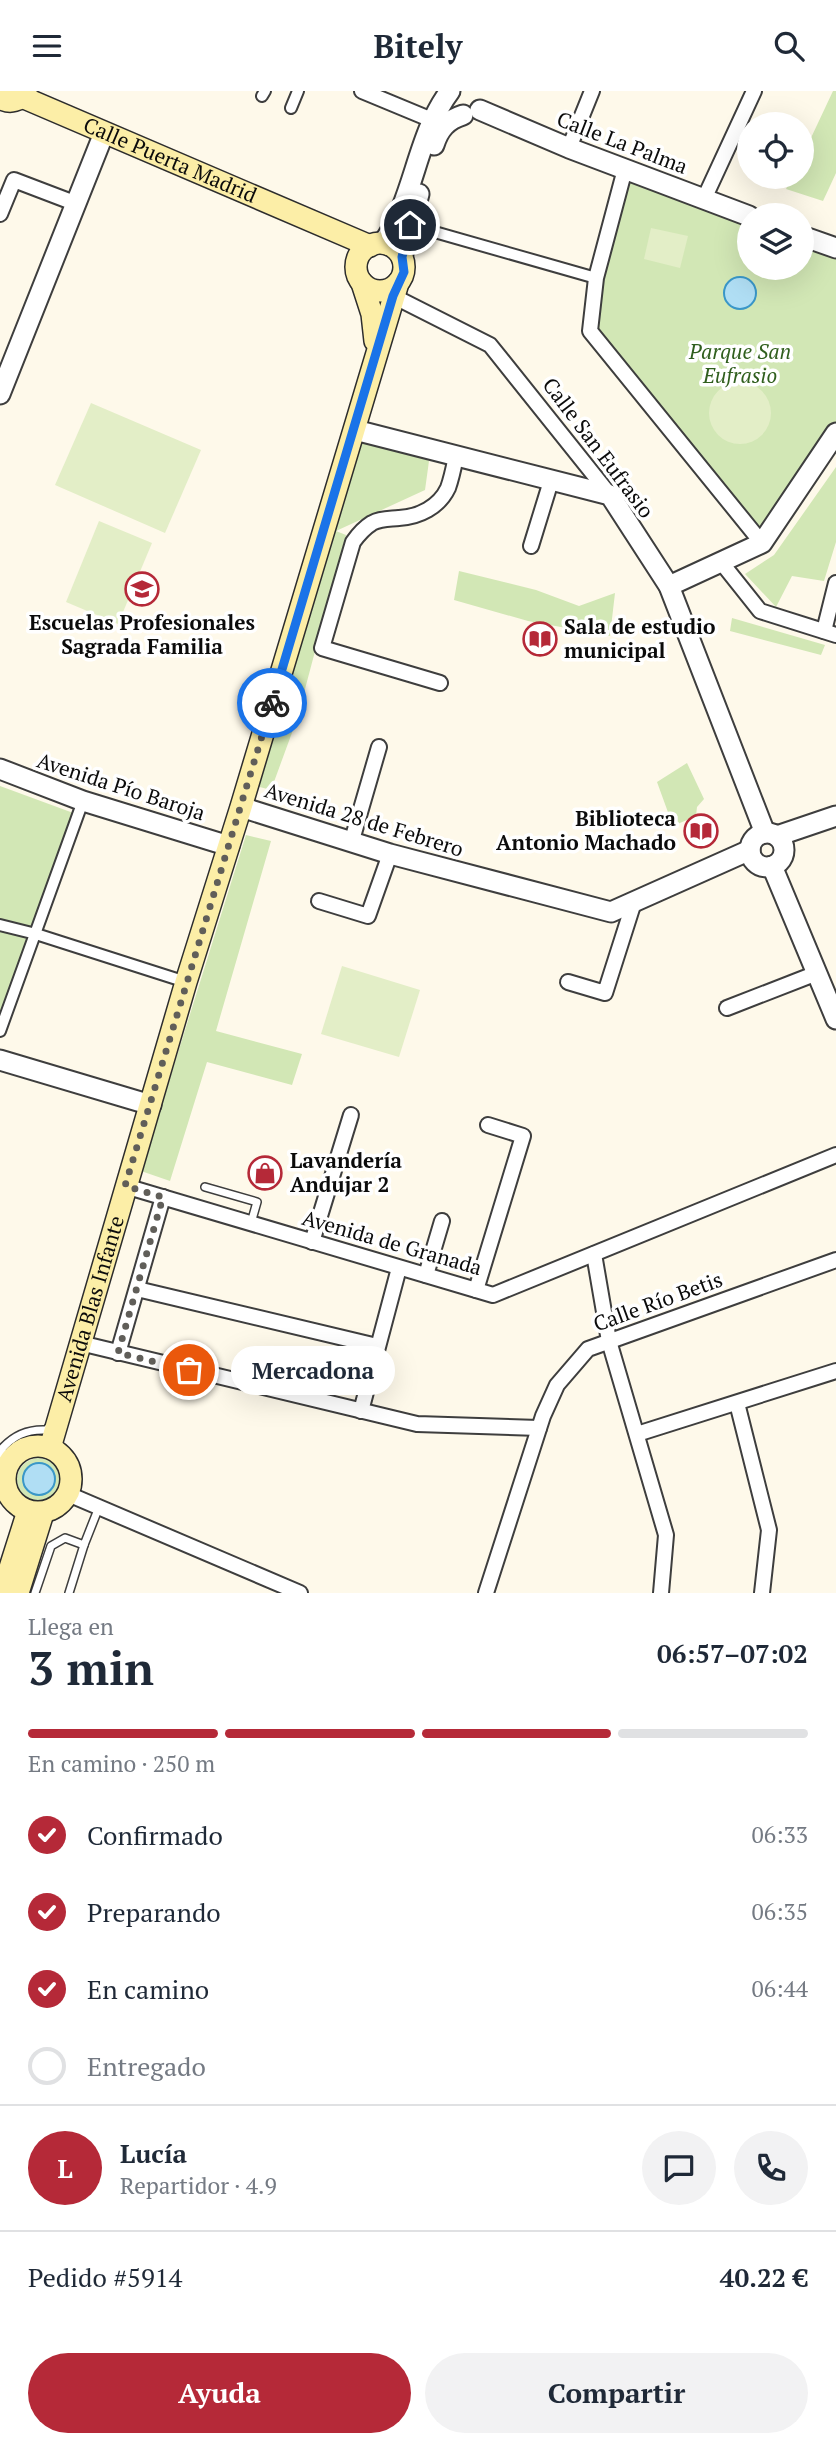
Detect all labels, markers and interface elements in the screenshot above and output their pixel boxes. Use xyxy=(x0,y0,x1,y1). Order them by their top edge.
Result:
text: Bitely xyxy=(374,25,462,67)
icon: menu xyxy=(28,27,66,65)
icon: search xyxy=(770,27,808,65)
street label: Calle La Palma xyxy=(553,104,692,180)
street label: Calle Puerta Madrid xyxy=(80,110,262,209)
map controls xyxy=(737,112,814,280)
button: locate xyxy=(737,112,814,189)
pin xyxy=(380,195,440,255)
button: layers xyxy=(737,203,814,280)
icon: home xyxy=(391,206,429,244)
park label: Parque San Eufrasio xyxy=(688,337,791,389)
street label: Calle San Eufrasio xyxy=(537,371,661,523)
school or university icon: Escuelas Profesionales Sagrada Familia xyxy=(123,570,161,608)
place label: Escuelas Profesionales Sagrada Familia xyxy=(29,608,255,660)
place label: Sala de estudio municipal xyxy=(564,612,716,664)
library icon: Sala de estudio municipal xyxy=(521,620,559,658)
courier xyxy=(237,668,307,738)
icon: bike xyxy=(253,684,291,722)
street label: Avenida Pío Baroja xyxy=(34,746,209,827)
street label: Avenida 28 de Febrero xyxy=(262,775,467,863)
place label: Biblioteca Antonio Machado xyxy=(496,804,676,856)
library icon: Biblioteca Antonio Machado xyxy=(682,812,720,850)
place label: Lavandería Andujar 2 xyxy=(290,1146,402,1198)
shop icon: Lavandería Andujar 2 xyxy=(246,1154,284,1192)
street label: Avenida de Granada xyxy=(299,1203,486,1281)
street label: Avenida Blas Infante xyxy=(49,1212,130,1405)
street label: Calle Río Betis xyxy=(589,1265,726,1337)
pin xyxy=(159,1340,219,1400)
callout: Mercadona xyxy=(231,1345,396,1395)
icon: bag xyxy=(170,1351,208,1389)
text: Mercadona xyxy=(252,1355,374,1386)
text: Llega en xyxy=(28,1611,114,1642)
text: 06:57–07:02 xyxy=(657,1636,808,1670)
text: 3 min xyxy=(28,1637,154,1698)
text: En camino · 250 m xyxy=(28,1748,215,1779)
icon: check xyxy=(28,1816,66,1854)
text: Confirmado xyxy=(87,1818,223,1852)
text: 06:33 xyxy=(751,1819,808,1850)
icon: check xyxy=(28,1893,66,1931)
text: Preparando xyxy=(87,1895,221,1929)
text: 06:35 xyxy=(751,1896,808,1927)
icon: check xyxy=(28,1970,66,2008)
text: En camino xyxy=(87,1972,209,2006)
text: 06:44 xyxy=(751,1973,808,2004)
text: Entregado xyxy=(87,2049,206,2083)
button: chat xyxy=(642,2131,716,2205)
button: phone xyxy=(734,2131,808,2205)
text: Lucía xyxy=(120,2136,187,2170)
text: L xyxy=(57,2151,73,2185)
text: Repartidor · 4.9 xyxy=(120,2170,277,2201)
text: Pedido #5914 xyxy=(28,2260,182,2294)
text: 40.22 € xyxy=(720,2260,808,2294)
button: Ayuda xyxy=(28,2353,411,2433)
button: Compartir xyxy=(425,2353,808,2433)

